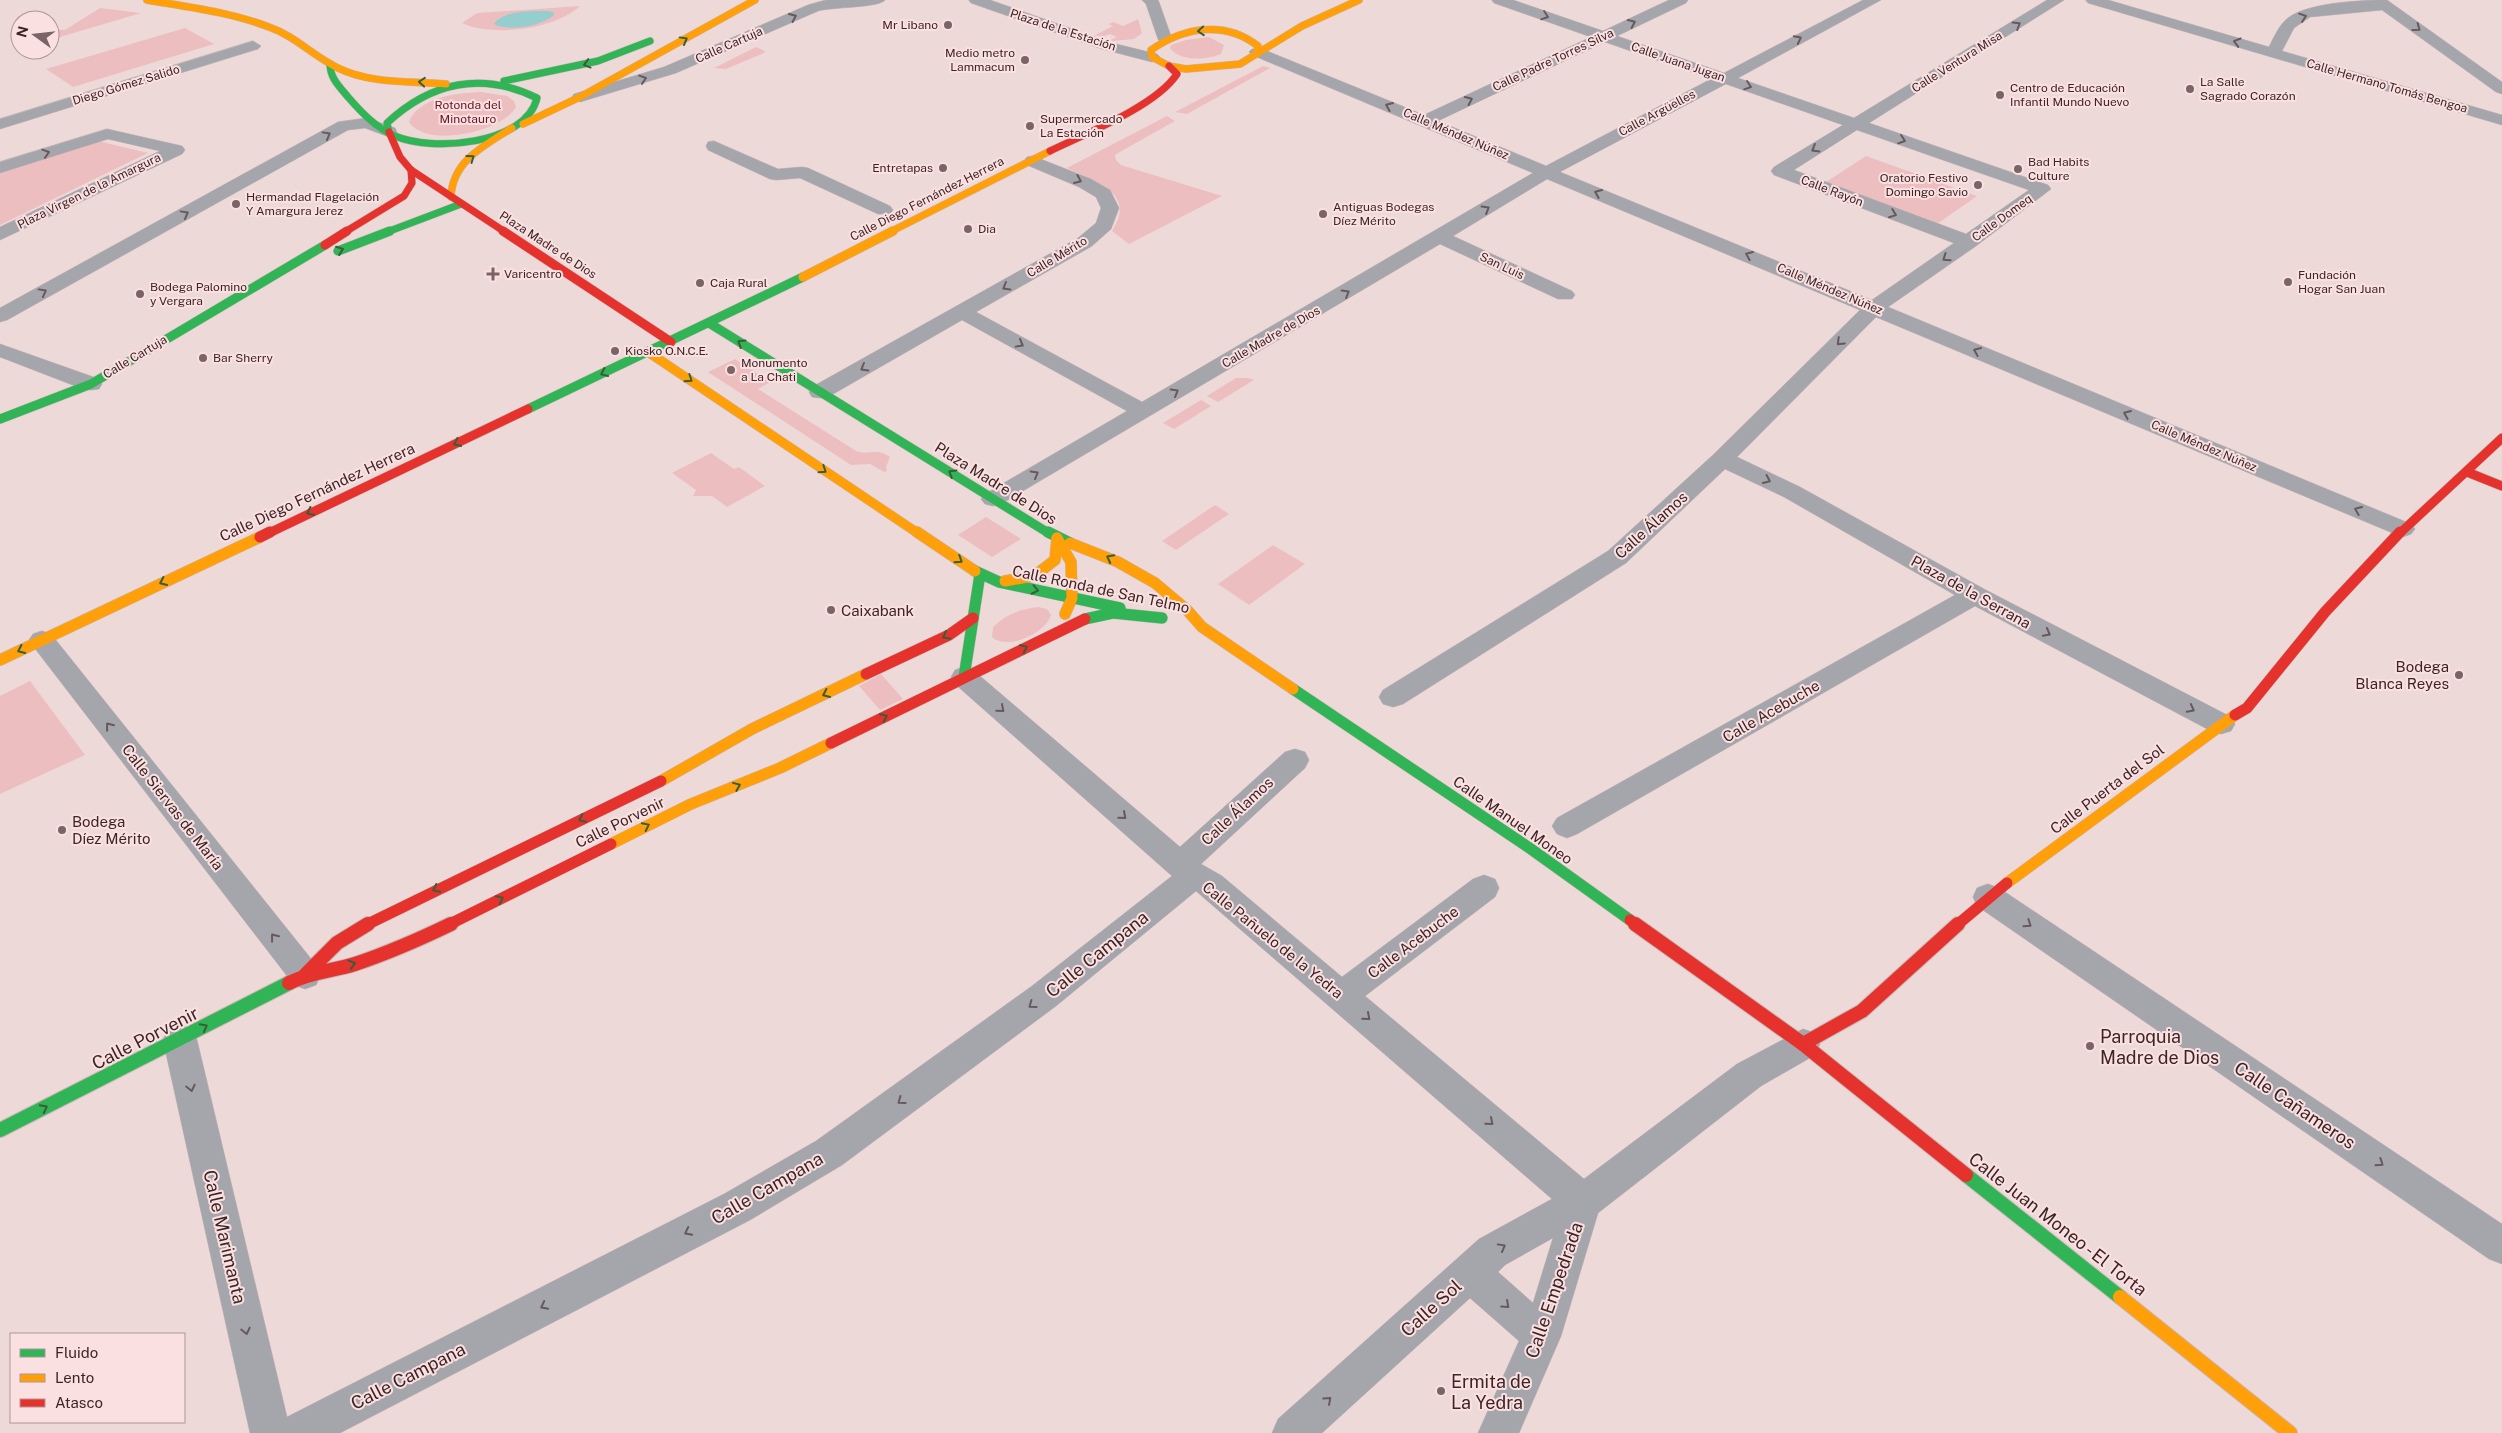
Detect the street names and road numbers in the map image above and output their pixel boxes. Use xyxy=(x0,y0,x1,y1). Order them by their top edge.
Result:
street label: Plaza de la Estación xyxy=(1008,6,1118,54)
street label: Calle Cartuja xyxy=(693,24,765,66)
street label: Calle Padre Torres Silva xyxy=(1490,26,1616,94)
street label: Calle Ventura Misa xyxy=(1909,29,2005,95)
street label: Calle Juana Jugan xyxy=(1629,39,1727,85)
street label: Calle Hermano Tomás Bengoa xyxy=(2305,56,2469,116)
street label: Diego Gómez Salido xyxy=(71,62,182,108)
street label: Calle Argüelles xyxy=(1616,87,1698,139)
street label: Calle Méndez Núñez xyxy=(1401,105,1511,163)
street label: Plaza Virgen de la Amargura xyxy=(15,150,163,232)
street label: Calle Diego Fernández Herrera xyxy=(848,154,1006,244)
street label: Calle Rayón xyxy=(1799,173,1865,209)
street label: Calle Domeq xyxy=(1969,192,2035,244)
street label: Plaza Madre de Dios xyxy=(497,208,599,282)
street label: Calle Mérito xyxy=(1024,233,1090,280)
street label: San Luis xyxy=(1478,250,1526,282)
street label: Calle Méndez Núñez xyxy=(1775,260,1885,318)
street label: Calle Madre de Dios xyxy=(1220,303,1322,371)
street label: Calle Cartuja xyxy=(101,332,169,382)
street label: Calle Méndez Núñez xyxy=(2149,417,2259,475)
street label: Plaza Madre de Dios xyxy=(932,438,1060,528)
street label: Calle Diego Fernández Herrera xyxy=(217,439,417,545)
street label: Calle Álamos xyxy=(1611,488,1691,562)
street label: Plaza de la Serrana xyxy=(1908,552,2034,632)
street label: Calle Ronda de San Telmo xyxy=(1011,562,1191,616)
street label: Calle Acebuche xyxy=(1720,676,1822,746)
street label: Calle Siervas de María xyxy=(119,741,227,873)
street label: Calle Puerta del Sol xyxy=(2047,741,2167,837)
street label: Calle Manuel Moneo xyxy=(1450,772,1576,868)
street label: Calle Álamos xyxy=(1198,774,1276,848)
street label: Calle Porvenir xyxy=(573,793,668,851)
street label: Calle Pañuelo de la Yedra xyxy=(1199,878,1347,1002)
street label: Calle Acebuche xyxy=(1364,902,1462,982)
street label: Calle Campana xyxy=(1042,906,1152,1002)
street label: Calle Porvenir xyxy=(88,1002,202,1074)
street label: Calle Cañameros xyxy=(2231,1057,2359,1153)
street label: Calle Campana xyxy=(707,1148,827,1228)
street label: Calle Juan Moneo - El Torta xyxy=(1965,1148,2151,1300)
street label: Calle Marimanta xyxy=(199,1168,251,1306)
street label: Calle Empedrada xyxy=(1521,1219,1587,1361)
street label: Calle Sol xyxy=(1396,1275,1466,1341)
street label: Calle Campana xyxy=(347,1338,469,1414)

